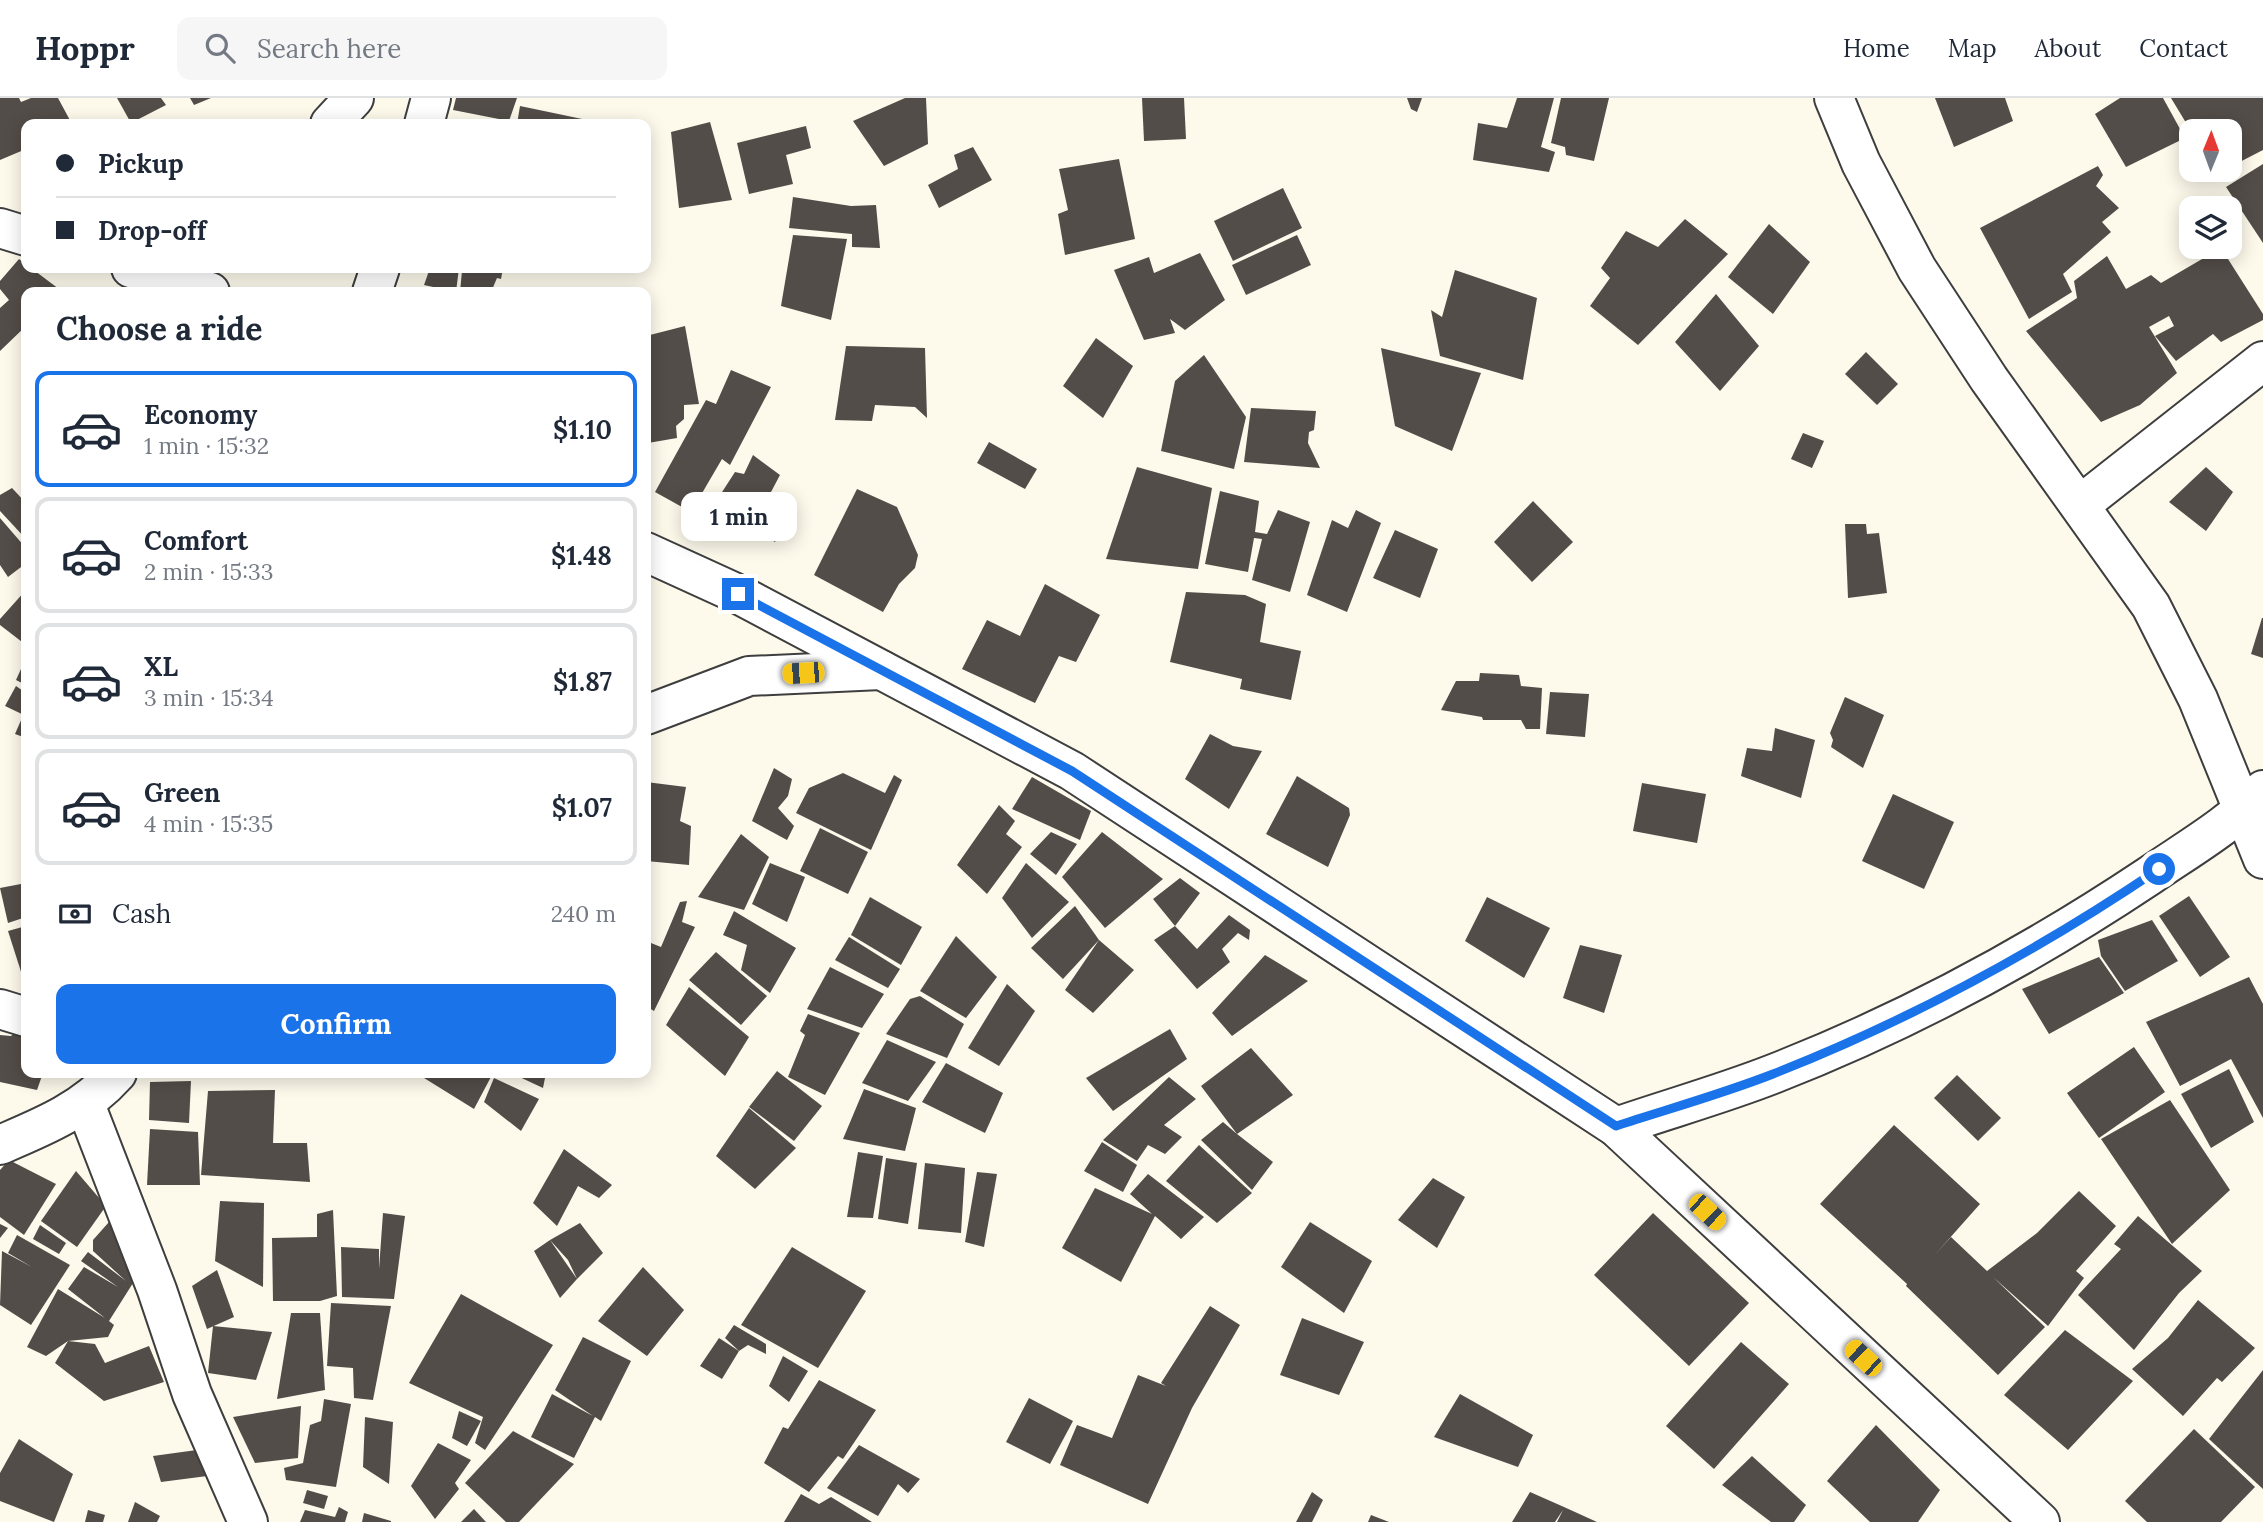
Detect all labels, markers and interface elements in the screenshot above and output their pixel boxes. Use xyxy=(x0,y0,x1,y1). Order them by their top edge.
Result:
search box xyxy=(177,17,667,80)
text: Hoppr xyxy=(35,27,135,69)
icon: search xyxy=(201,29,239,67)
text: Search here xyxy=(257,32,401,65)
text: Home xyxy=(1843,33,1910,64)
text: Map xyxy=(1948,33,1997,64)
text: About xyxy=(2035,33,2101,64)
text: Contact xyxy=(2139,33,2228,64)
north arrow xyxy=(2179,119,2242,182)
map controls xyxy=(2179,119,2242,259)
text: Pickup xyxy=(98,147,184,180)
button: layers xyxy=(2179,196,2242,259)
text: Drop-off xyxy=(98,214,206,247)
text: Choose a ride xyxy=(56,308,263,349)
icon: car xyxy=(60,398,123,461)
text: Economy xyxy=(144,398,257,431)
text: $1.10 xyxy=(553,413,612,446)
text: 1 min · 15:32 xyxy=(144,431,269,460)
callout: 1 min xyxy=(680,492,796,542)
text: 1 min xyxy=(710,502,768,531)
icon: car xyxy=(60,524,123,587)
text: Comfort xyxy=(144,524,248,557)
text: $1.48 xyxy=(551,539,612,572)
text: 2 min · 15:33 xyxy=(144,557,274,586)
route end xyxy=(722,578,754,610)
icon: car xyxy=(60,650,123,713)
text: XL xyxy=(144,650,178,683)
car xyxy=(782,661,825,685)
text: $1.87 xyxy=(553,665,612,698)
text: 3 min · 15:34 xyxy=(144,683,274,712)
icon: car xyxy=(60,776,123,839)
text: Green xyxy=(144,776,220,809)
text: $1.07 xyxy=(552,791,612,824)
text: 4 min · 15:35 xyxy=(144,809,273,838)
route start xyxy=(2143,853,2175,885)
icon: cash xyxy=(56,895,94,933)
text: Cash xyxy=(112,897,171,930)
text: 240 m xyxy=(551,899,616,928)
button: Confirm xyxy=(56,984,616,1064)
car xyxy=(1685,1190,1730,1234)
car xyxy=(1841,1336,1886,1380)

